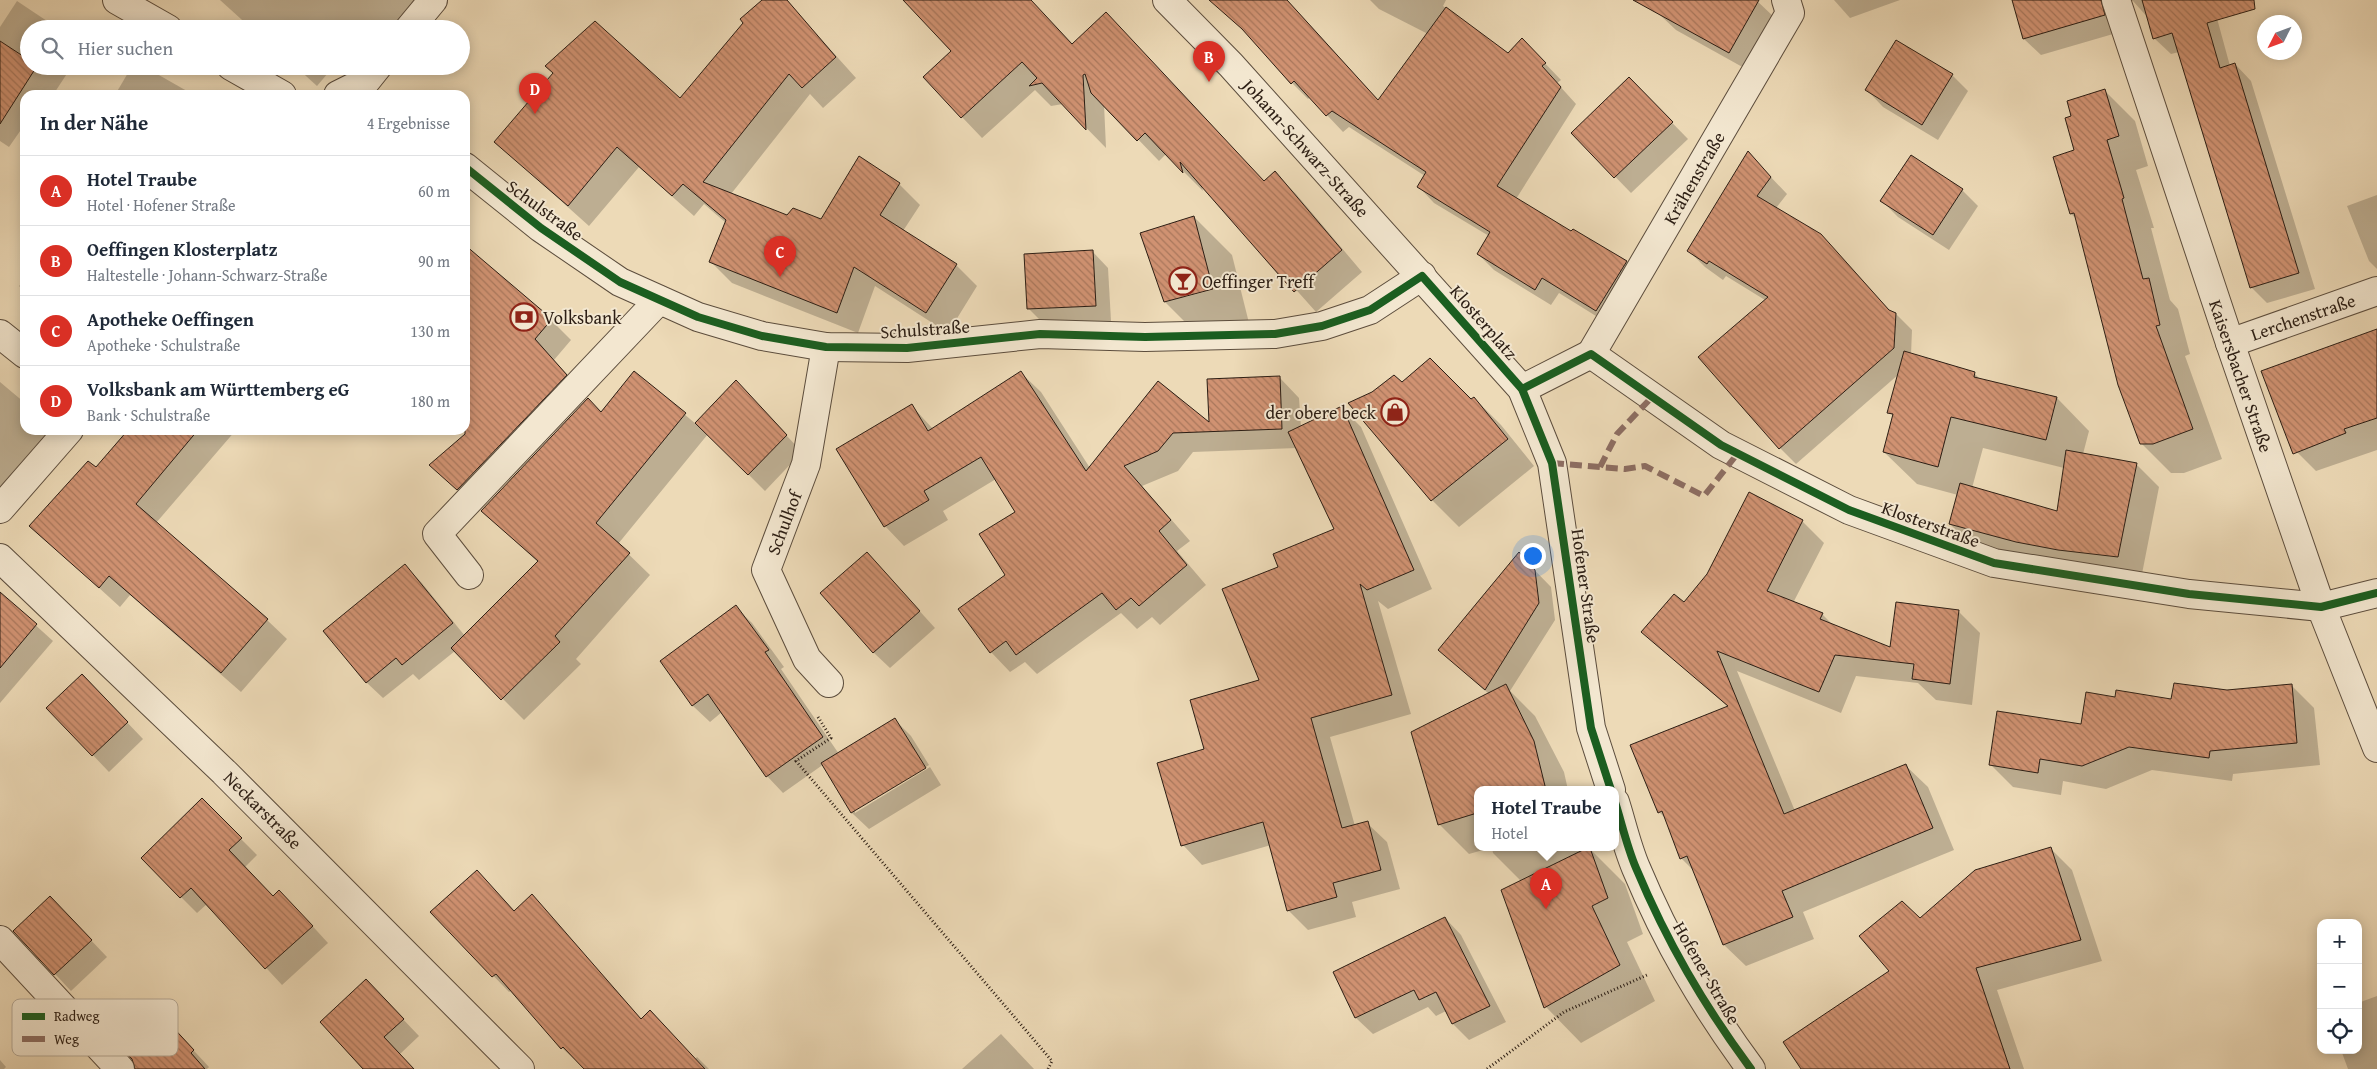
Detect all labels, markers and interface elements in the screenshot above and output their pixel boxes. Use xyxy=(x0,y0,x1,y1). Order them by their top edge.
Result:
north arrow xyxy=(2257,15,2302,60)
search box xyxy=(20,20,470,75)
icon: search xyxy=(38,34,66,62)
text: Hier suchen xyxy=(78,34,173,62)
pin: B xyxy=(1193,41,1225,82)
street label: Johann-Schwarz-Straße xyxy=(1235,71,1376,223)
pin: D xyxy=(519,73,551,114)
text: In der Nähe xyxy=(40,107,148,138)
text: 4 Ergebnisse xyxy=(367,111,450,135)
street label: Krähenstraße xyxy=(1656,126,1732,230)
text: Hotel Traube xyxy=(87,165,197,193)
street label: Schulstraße xyxy=(501,173,589,247)
text: A xyxy=(51,179,61,203)
text: 60 m xyxy=(418,179,450,203)
text: Hotel · Hofener Straße xyxy=(87,193,236,217)
text: Oeffingen Klosterplatz xyxy=(87,235,278,263)
pin: C xyxy=(764,236,796,277)
text: B xyxy=(51,249,61,273)
text: 90 m xyxy=(418,249,450,273)
text: Haltestelle · Johann-Schwarz-Straße xyxy=(87,263,328,287)
bar icon: Oeffinger Treff xyxy=(1168,266,1198,296)
place label: Oeffinger Treff xyxy=(1202,268,1317,295)
street label: Klosterplatz xyxy=(1444,279,1524,366)
street label: Lerchenstraße xyxy=(2247,286,2359,348)
street label: Kaisersbacher Straße xyxy=(2202,296,2280,456)
bank icon: Volksbank xyxy=(509,302,539,332)
place label: Volksbank xyxy=(543,304,622,331)
text: Apotheke Oeffingen xyxy=(87,305,254,333)
street label: Schulstraße xyxy=(879,312,971,346)
text: C xyxy=(51,319,61,343)
text: 130 m xyxy=(410,319,450,343)
text: Apotheke · Schulstraße xyxy=(87,333,240,357)
text: Volksbank am Württemberg eG xyxy=(87,375,349,403)
text: D xyxy=(51,389,61,413)
text: 180 m xyxy=(410,389,450,413)
shop icon: der obere beck xyxy=(1380,397,1410,427)
place label: der obere beck xyxy=(1265,399,1377,426)
text: Bank · Schulstraße xyxy=(87,403,210,427)
street label: Schulhof xyxy=(759,485,809,559)
street label: Klosterstraße xyxy=(1878,494,1984,554)
street label: Hofener Straße xyxy=(1565,527,1607,645)
your location xyxy=(1520,543,1546,569)
street label: Neckarstraße xyxy=(218,765,308,855)
popup xyxy=(1474,786,1619,851)
text: Hotel Traube xyxy=(1492,793,1602,821)
text: Hotel xyxy=(1492,821,1528,845)
pin: A xyxy=(1530,868,1562,909)
street label: Hofener Straße xyxy=(1667,916,1747,1030)
map controls xyxy=(2317,919,2362,1054)
button: + xyxy=(2317,919,2362,964)
button: − xyxy=(2317,964,2362,1009)
legend xyxy=(12,999,178,1056)
text: Radweg xyxy=(54,1006,99,1026)
button: locate xyxy=(2317,1009,2362,1054)
text: Weg xyxy=(54,1029,79,1049)

